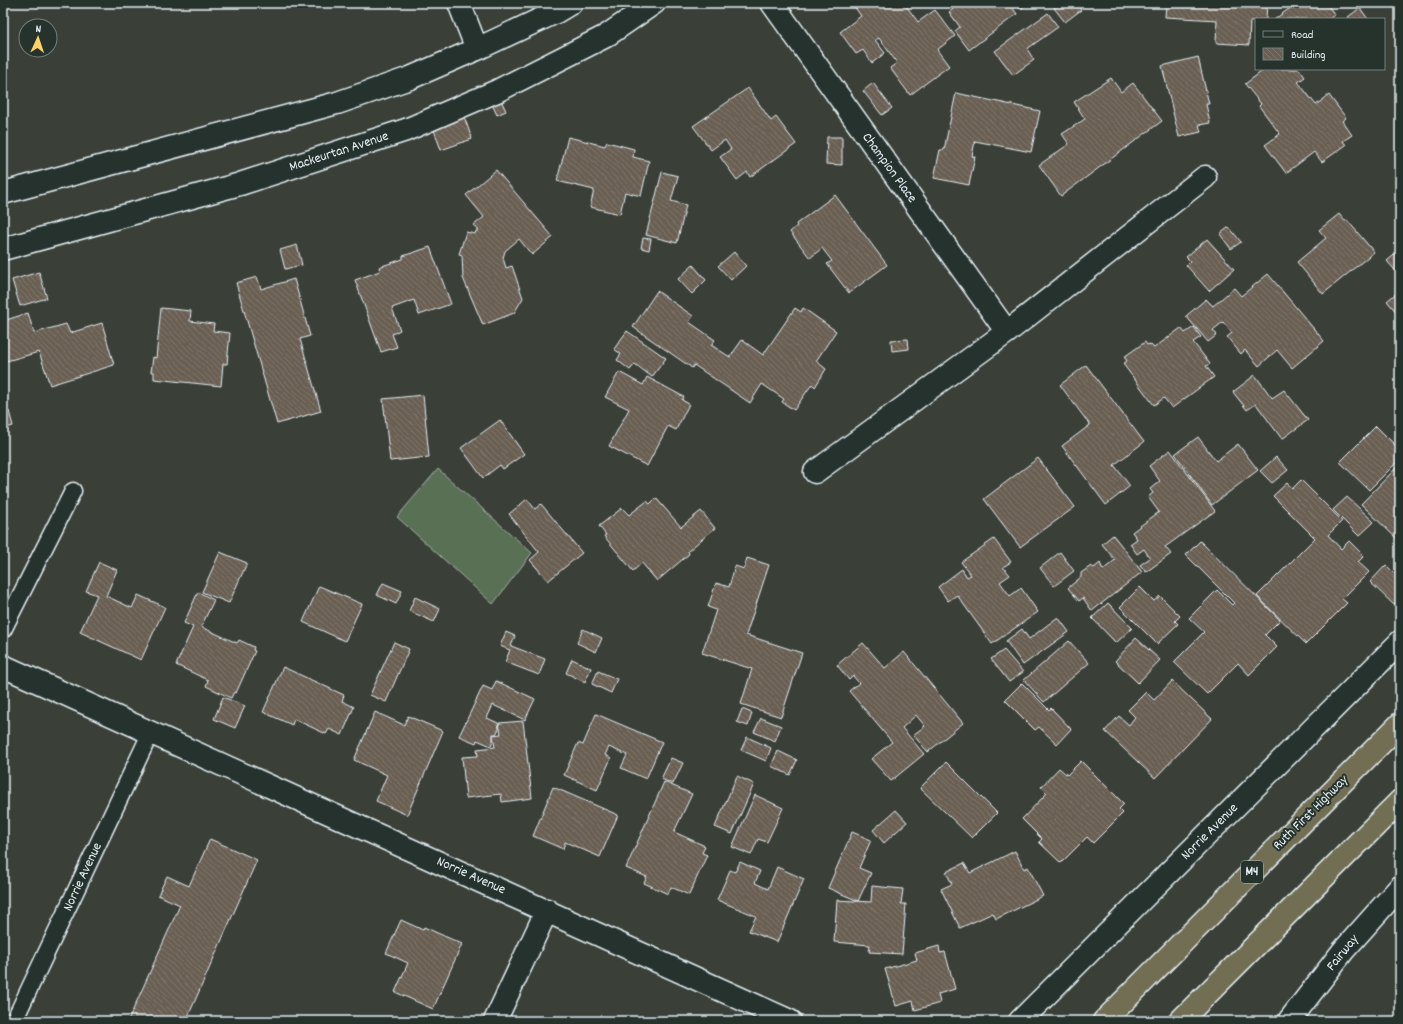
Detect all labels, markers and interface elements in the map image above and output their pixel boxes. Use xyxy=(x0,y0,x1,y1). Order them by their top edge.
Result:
north arrow xyxy=(18,18,58,58)
legend xyxy=(1255,18,1385,70)
text: N xyxy=(35,22,42,38)
text: Road xyxy=(1291,27,1313,44)
text: Building xyxy=(1291,47,1326,64)
street label: Mackeurtan Avenue xyxy=(287,127,391,177)
street label: Champion Place xyxy=(857,129,921,207)
street label: Ruth First Highway xyxy=(1269,771,1353,855)
street label: Norrie Avenue xyxy=(1177,799,1243,865)
street label: Norrie Avenue xyxy=(58,839,108,915)
street label: Norrie Avenue xyxy=(433,852,509,900)
road number: M4 xyxy=(1241,861,1263,883)
street label: Fairway xyxy=(1322,930,1364,976)

